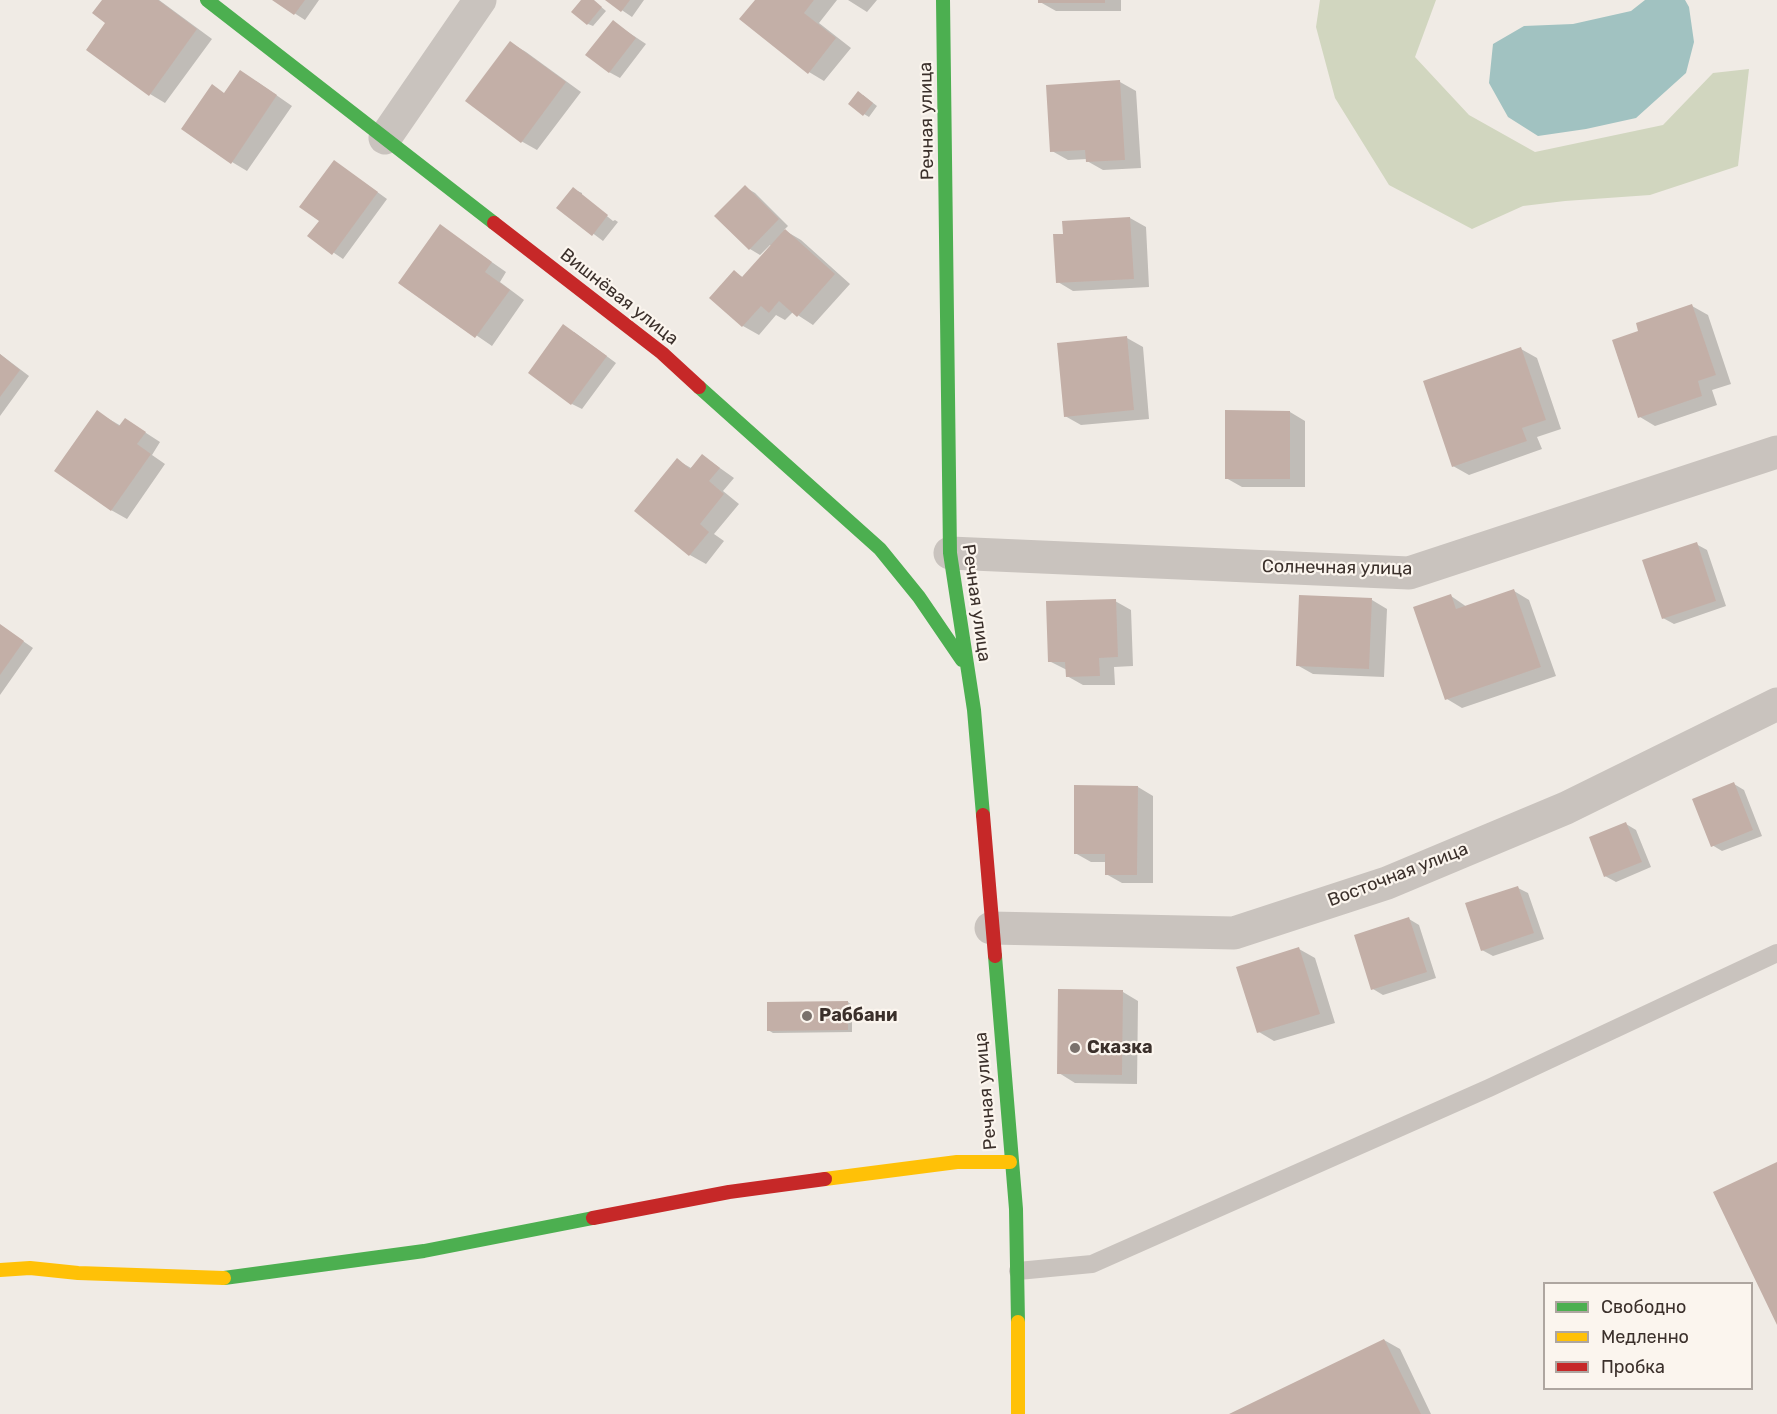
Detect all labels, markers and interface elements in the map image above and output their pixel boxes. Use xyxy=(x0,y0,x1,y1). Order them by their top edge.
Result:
street label: Речная улица xyxy=(915,62,939,180)
street label: Вишнёвая улица xyxy=(556,244,682,350)
street label: Речная улица xyxy=(957,543,995,663)
street label: Солнечная улица xyxy=(1262,556,1412,580)
street label: Восточная улица xyxy=(1325,838,1471,912)
place label: Раббани xyxy=(819,1005,897,1027)
marker: Раббани xyxy=(800,1009,814,1023)
street label: Речная улица xyxy=(970,1031,1002,1151)
place label: Сказка xyxy=(1087,1037,1153,1059)
marker: Сказка xyxy=(1068,1041,1082,1055)
legend xyxy=(1543,1282,1753,1390)
text: Свободно xyxy=(1601,1296,1686,1318)
text: Медленно xyxy=(1601,1326,1689,1348)
text: Пробка xyxy=(1601,1356,1665,1378)

